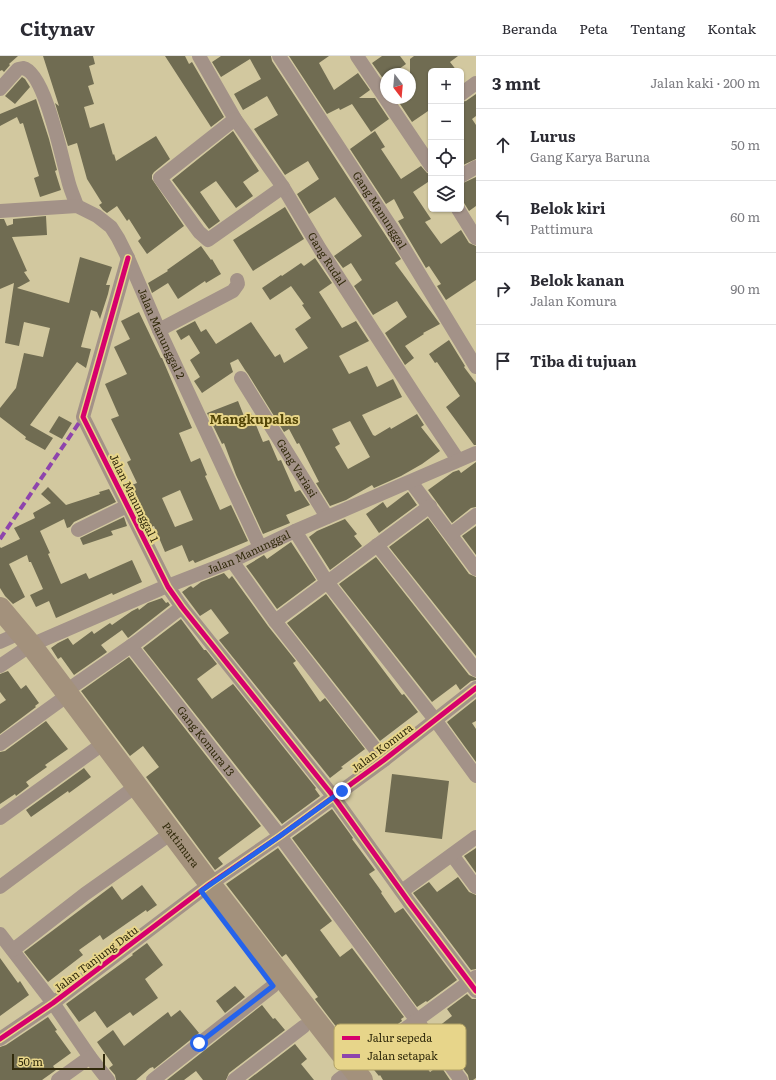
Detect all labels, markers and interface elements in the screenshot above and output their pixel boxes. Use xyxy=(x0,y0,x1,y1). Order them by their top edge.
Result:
text: Citynav xyxy=(20,14,95,42)
text: Beranda xyxy=(502,18,557,38)
text: Peta xyxy=(579,18,608,38)
text: Tentang xyxy=(630,18,685,38)
text: Kontak xyxy=(707,18,756,38)
north arrow xyxy=(380,68,416,104)
map controls xyxy=(428,68,464,212)
button: + xyxy=(428,68,464,104)
text: 3 mnt xyxy=(492,70,541,95)
text: Jalan kaki · 200 m xyxy=(650,73,760,92)
button: − xyxy=(428,104,464,140)
text: Lurus xyxy=(530,124,575,147)
icon: ahead xyxy=(492,134,514,156)
text: 50 m xyxy=(731,135,760,154)
button: locate xyxy=(428,140,464,176)
text: Gang Karya Baruna xyxy=(530,147,650,166)
street label: Gang Manunggal xyxy=(349,168,411,252)
button: layers xyxy=(428,176,464,212)
text: Belok kiri xyxy=(530,196,606,219)
icon: left xyxy=(492,206,514,228)
text: 60 m xyxy=(730,207,760,226)
text: Pattimura xyxy=(530,219,593,238)
street label: Gang Rudal xyxy=(305,229,351,289)
text: Belok kanan xyxy=(530,268,624,291)
icon: right xyxy=(492,278,514,300)
text: 90 m xyxy=(730,279,760,298)
street label: Jalan Manunggal 2 xyxy=(135,285,190,381)
text: Jalan Komura xyxy=(530,291,617,310)
text: Tiba di tujuan xyxy=(530,349,637,372)
icon: arrive xyxy=(492,350,514,372)
district label: Mangkupalas xyxy=(209,409,299,428)
street label: Gang Variasi xyxy=(273,435,322,500)
street label: Jalan Manunggal 1 xyxy=(106,450,164,545)
street label: Jalan Manunggal xyxy=(204,525,293,577)
street label: Gang Komura 13 xyxy=(174,702,239,779)
street label: Jalan Komura xyxy=(347,719,416,776)
route end xyxy=(333,782,351,800)
street label: Pattimura xyxy=(159,818,204,870)
street label: Jalan Tanjung Datu xyxy=(50,921,141,995)
legend xyxy=(334,1024,466,1070)
text: Jalur sepeda xyxy=(367,1029,432,1045)
route start xyxy=(190,1034,208,1052)
text: Jalan setapak xyxy=(367,1047,438,1063)
scale bar xyxy=(12,1052,105,1071)
text: 50 m xyxy=(18,1053,43,1069)

